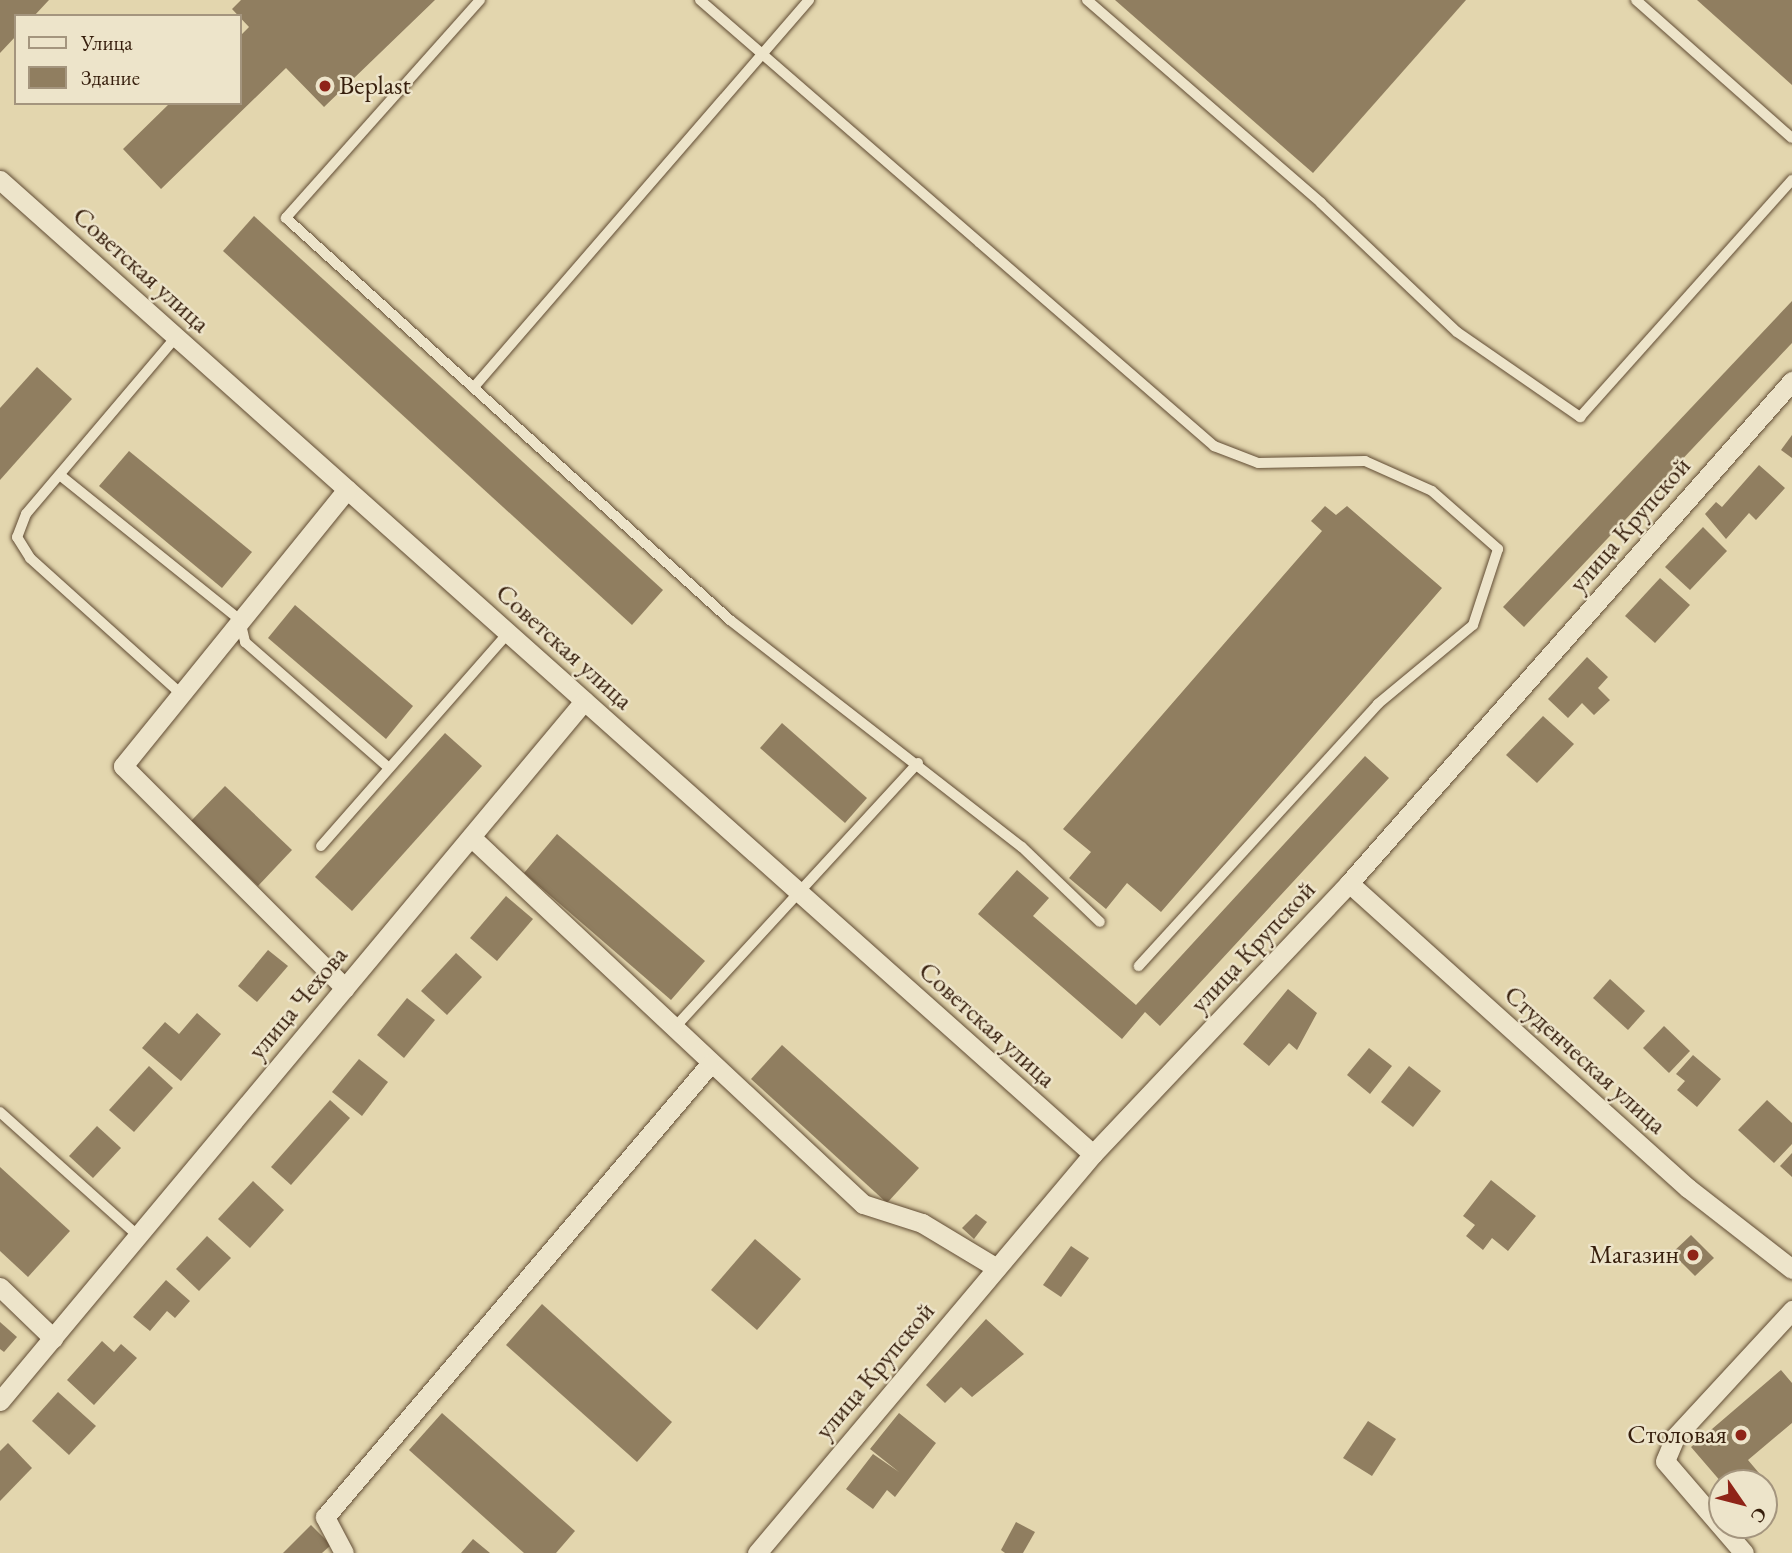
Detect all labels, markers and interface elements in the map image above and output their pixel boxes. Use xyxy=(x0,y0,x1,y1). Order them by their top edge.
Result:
legend xyxy=(14,14,242,105)
text: Улица xyxy=(81,29,133,56)
text: Здание xyxy=(81,64,140,91)
place label: Beplast xyxy=(339,70,411,102)
marker: Beplast xyxy=(317,78,333,94)
street label: Советская улица xyxy=(66,200,216,340)
street label: улица Крупской xyxy=(1563,451,1697,599)
street label: Советская улица xyxy=(489,577,639,717)
street label: улица Крупской xyxy=(1184,875,1322,1019)
street label: улица Чехова xyxy=(242,940,354,1066)
street label: Советская улица xyxy=(912,955,1062,1095)
street label: Студенческая улица xyxy=(1498,979,1672,1141)
place label: Магазин xyxy=(1589,1239,1679,1271)
marker: Магазин xyxy=(1685,1247,1701,1263)
street label: улица Крупской xyxy=(809,1296,941,1446)
place label: Столовая xyxy=(1627,1419,1727,1451)
marker: Столовая xyxy=(1733,1427,1749,1443)
north arrow xyxy=(1708,1469,1778,1539)
text: С xyxy=(1745,1502,1773,1528)

